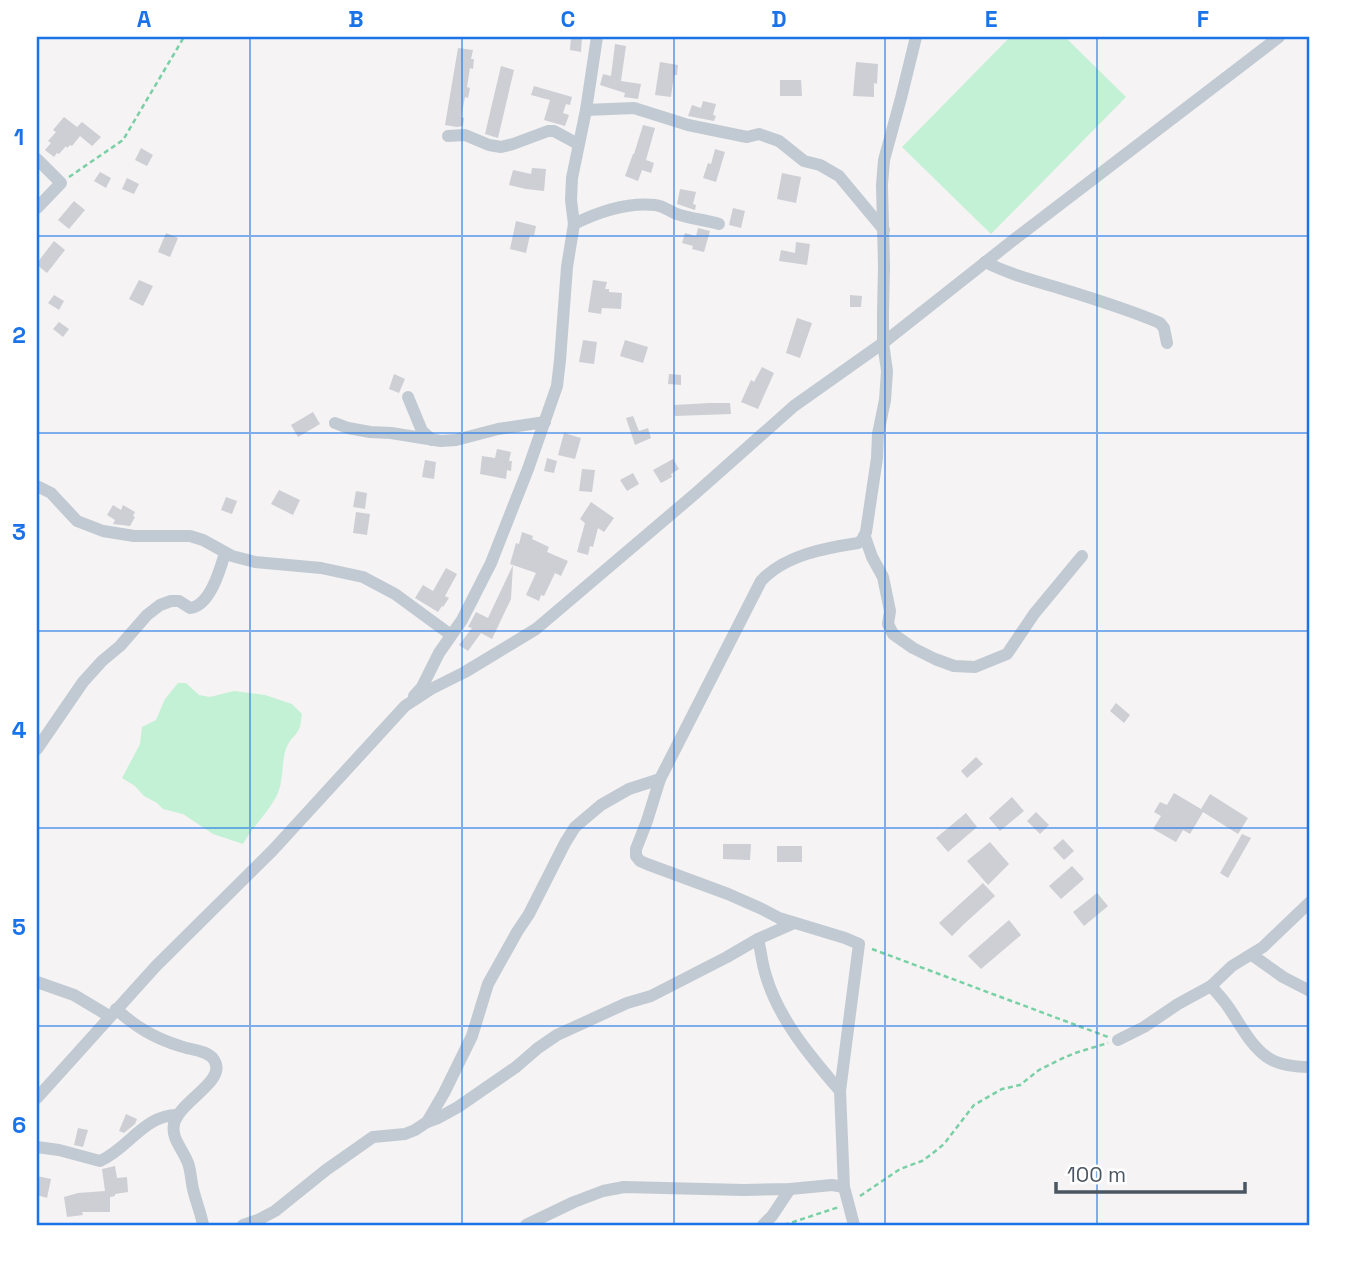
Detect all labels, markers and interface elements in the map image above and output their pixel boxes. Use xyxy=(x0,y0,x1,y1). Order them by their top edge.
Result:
text: A xyxy=(137,4,152,34)
text: B xyxy=(348,4,364,34)
text: C xyxy=(561,4,575,34)
text: D xyxy=(771,4,787,34)
text: E xyxy=(985,4,997,34)
text: F xyxy=(1197,4,1209,34)
text: 1 xyxy=(14,122,24,152)
text: 2 xyxy=(12,320,26,350)
text: 3 xyxy=(12,517,26,547)
text: 4 xyxy=(12,715,27,745)
text: 5 xyxy=(12,912,26,942)
text: 6 xyxy=(12,1110,26,1140)
scale bar xyxy=(1056,1150,1246,1194)
text: 100 m xyxy=(1067,1161,1126,1188)

